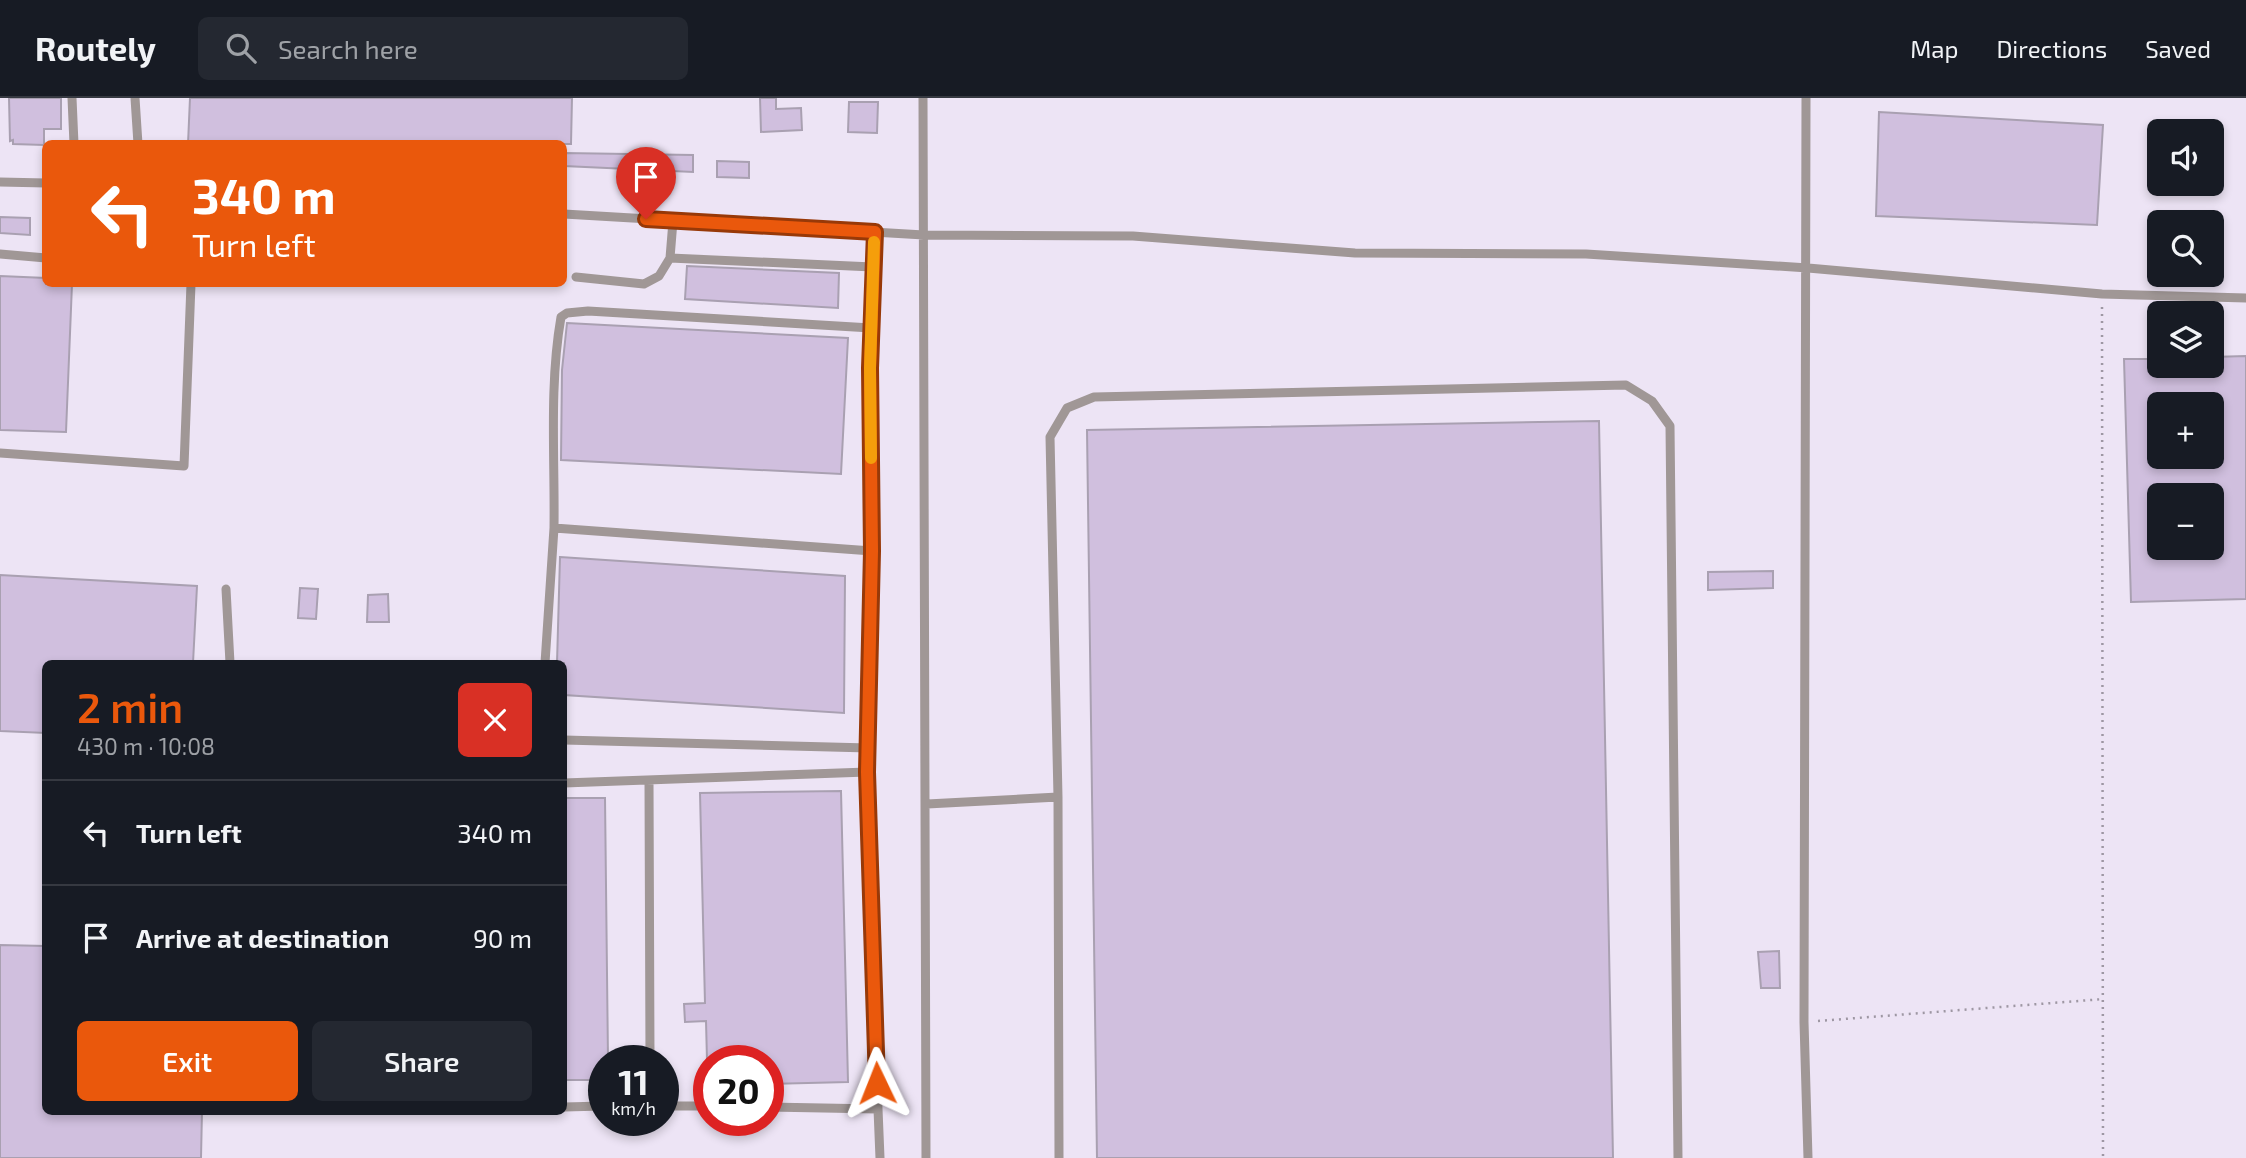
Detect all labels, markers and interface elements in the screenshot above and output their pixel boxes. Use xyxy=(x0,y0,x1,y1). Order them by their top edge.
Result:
search box xyxy=(198,17,688,80)
text: Routely xyxy=(35,28,156,68)
icon: search xyxy=(222,29,260,67)
text: Search here xyxy=(278,33,418,64)
text: Map xyxy=(1910,34,1958,63)
text: Directions xyxy=(1996,34,2107,63)
text: Saved xyxy=(2145,34,2211,63)
map controls xyxy=(2147,119,2224,560)
button: sound xyxy=(2147,119,2224,196)
pin xyxy=(616,147,676,219)
icon: arrive xyxy=(627,158,665,196)
text: 340 m xyxy=(192,165,336,224)
icon: left xyxy=(77,168,168,259)
button: search xyxy=(2147,210,2224,287)
text: Turn left xyxy=(192,225,316,263)
button: layers xyxy=(2147,301,2224,378)
button: + xyxy=(2147,392,2224,469)
button: − xyxy=(2147,483,2224,560)
text: 2 min xyxy=(77,681,183,731)
button: close xyxy=(458,683,532,757)
text: 430 m · 10:08 xyxy=(77,732,215,760)
icon: left xyxy=(77,814,115,852)
text: Turn left xyxy=(136,817,242,848)
text: 340 m xyxy=(457,817,532,848)
icon: arrive xyxy=(77,919,115,957)
text: Arrive at destination xyxy=(136,922,389,953)
text: 90 m xyxy=(473,922,532,953)
button: Exit xyxy=(77,1021,298,1101)
button: Share xyxy=(312,1021,532,1101)
speed limit sign: 20 xyxy=(693,1045,784,1136)
position arrow xyxy=(840,1046,914,1120)
text: 11 xyxy=(618,1060,649,1102)
text: km/h xyxy=(611,1097,656,1119)

